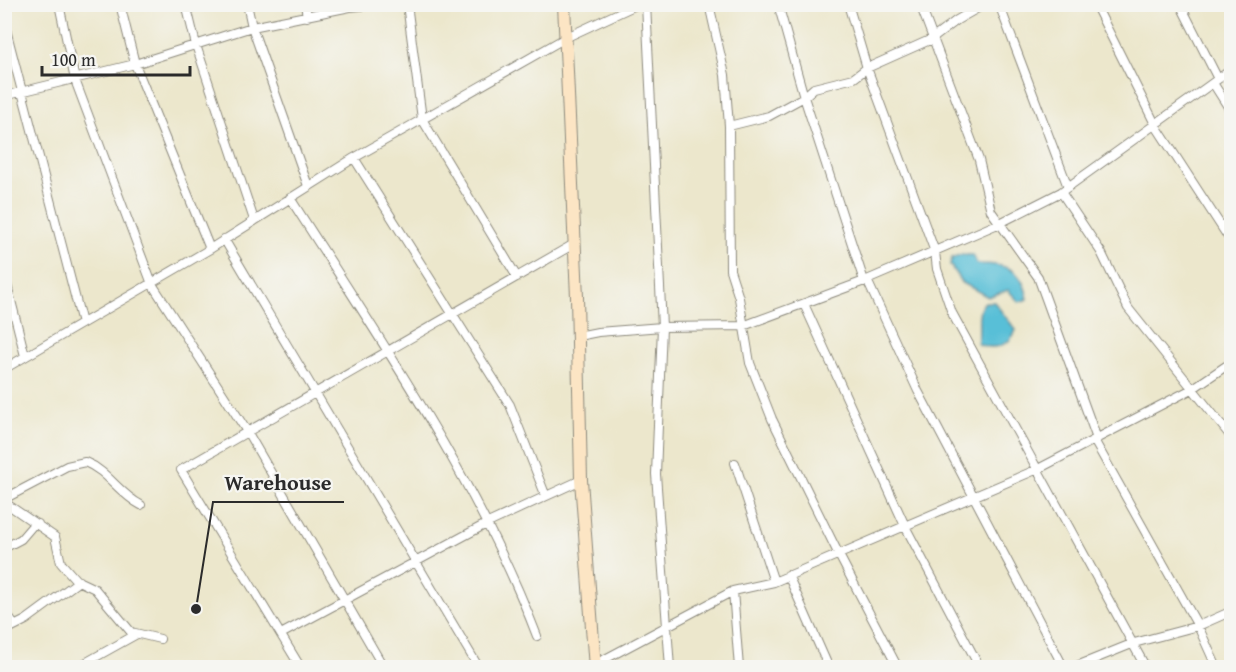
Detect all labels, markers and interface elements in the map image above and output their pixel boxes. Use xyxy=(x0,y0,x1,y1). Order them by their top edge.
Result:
scale bar xyxy=(42,39,190,77)
text: 100 m xyxy=(51,46,96,73)
callout: Warehouse xyxy=(213,462,344,502)
text: Warehouse xyxy=(224,466,332,498)

